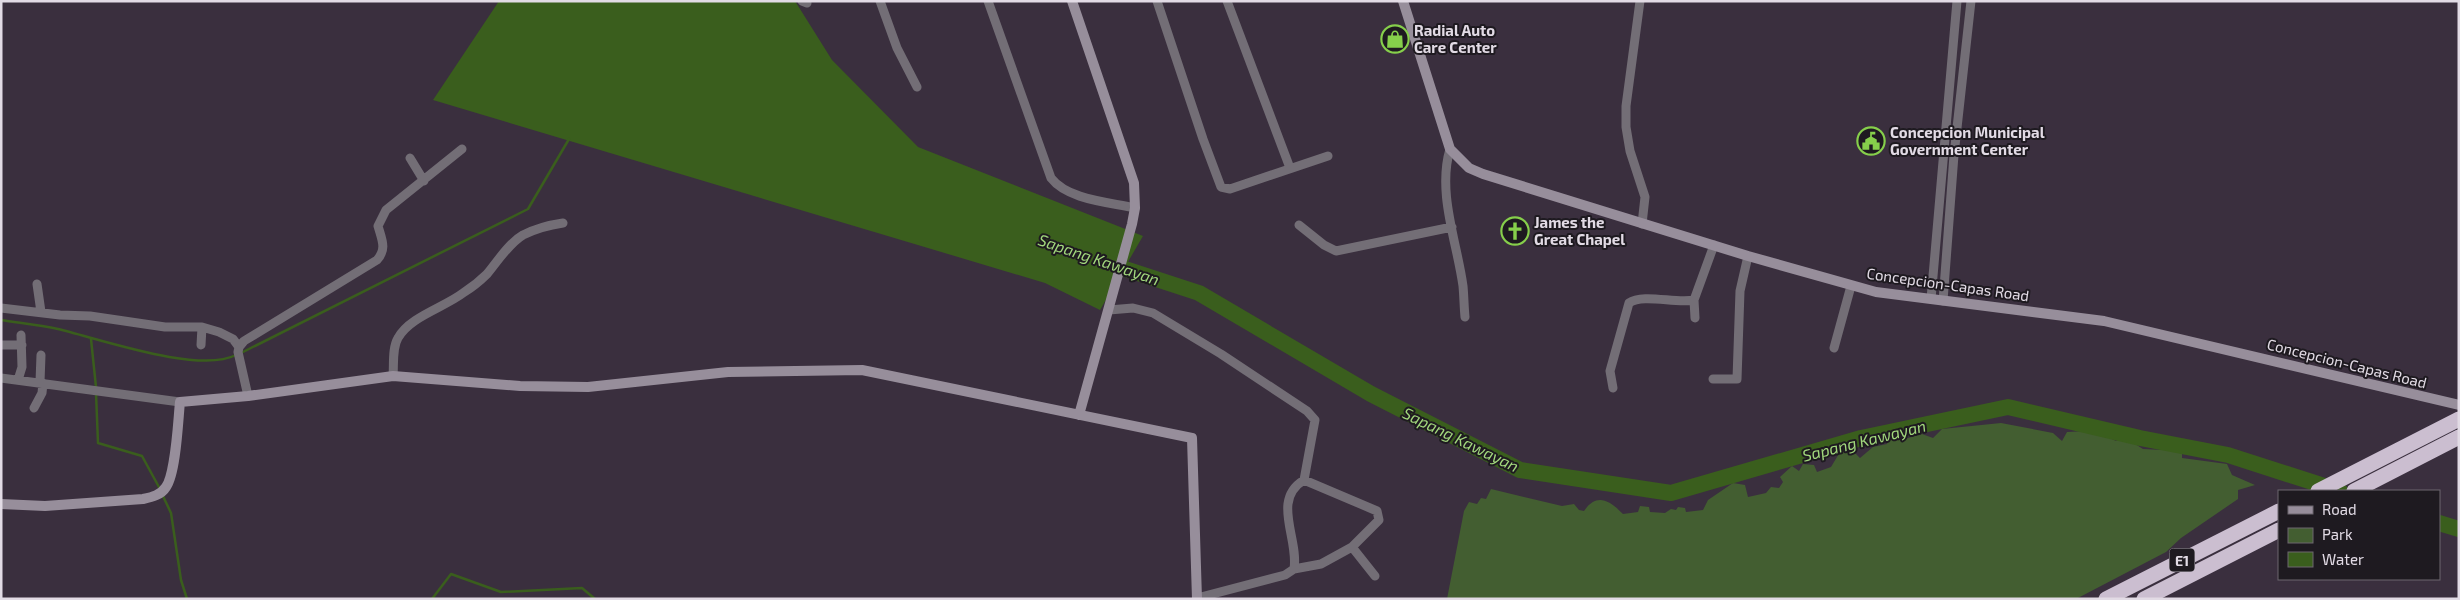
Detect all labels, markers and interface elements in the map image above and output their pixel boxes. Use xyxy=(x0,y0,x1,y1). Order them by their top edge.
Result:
place label: Radial Auto Care Center xyxy=(1414,21,1497,56)
shop icon: Radial Auto Care Center xyxy=(1380,24,1410,54)
place label: Concepcion Municipal Government Center xyxy=(1890,123,2045,158)
public building icon: Concepcion Municipal Government Center xyxy=(1856,126,1886,156)
place label: James the Great Chapel xyxy=(1534,213,1625,248)
church icon: James the Great Chapel xyxy=(1500,216,1530,246)
water label: Sapang Kawayan xyxy=(1036,229,1162,290)
street label: Concepcion-Capas Road xyxy=(1866,264,2030,304)
street label: Concepcion-Capas Road xyxy=(2265,334,2429,392)
water label: Sapang Kawayan xyxy=(1399,403,1522,476)
water label: Sapang Kawayan xyxy=(1800,415,1928,466)
legend xyxy=(2278,490,2440,580)
text: Road xyxy=(2322,500,2357,518)
text: Park xyxy=(2322,525,2353,543)
road number: E1 xyxy=(2170,548,2194,572)
text: Water xyxy=(2322,550,2364,568)

